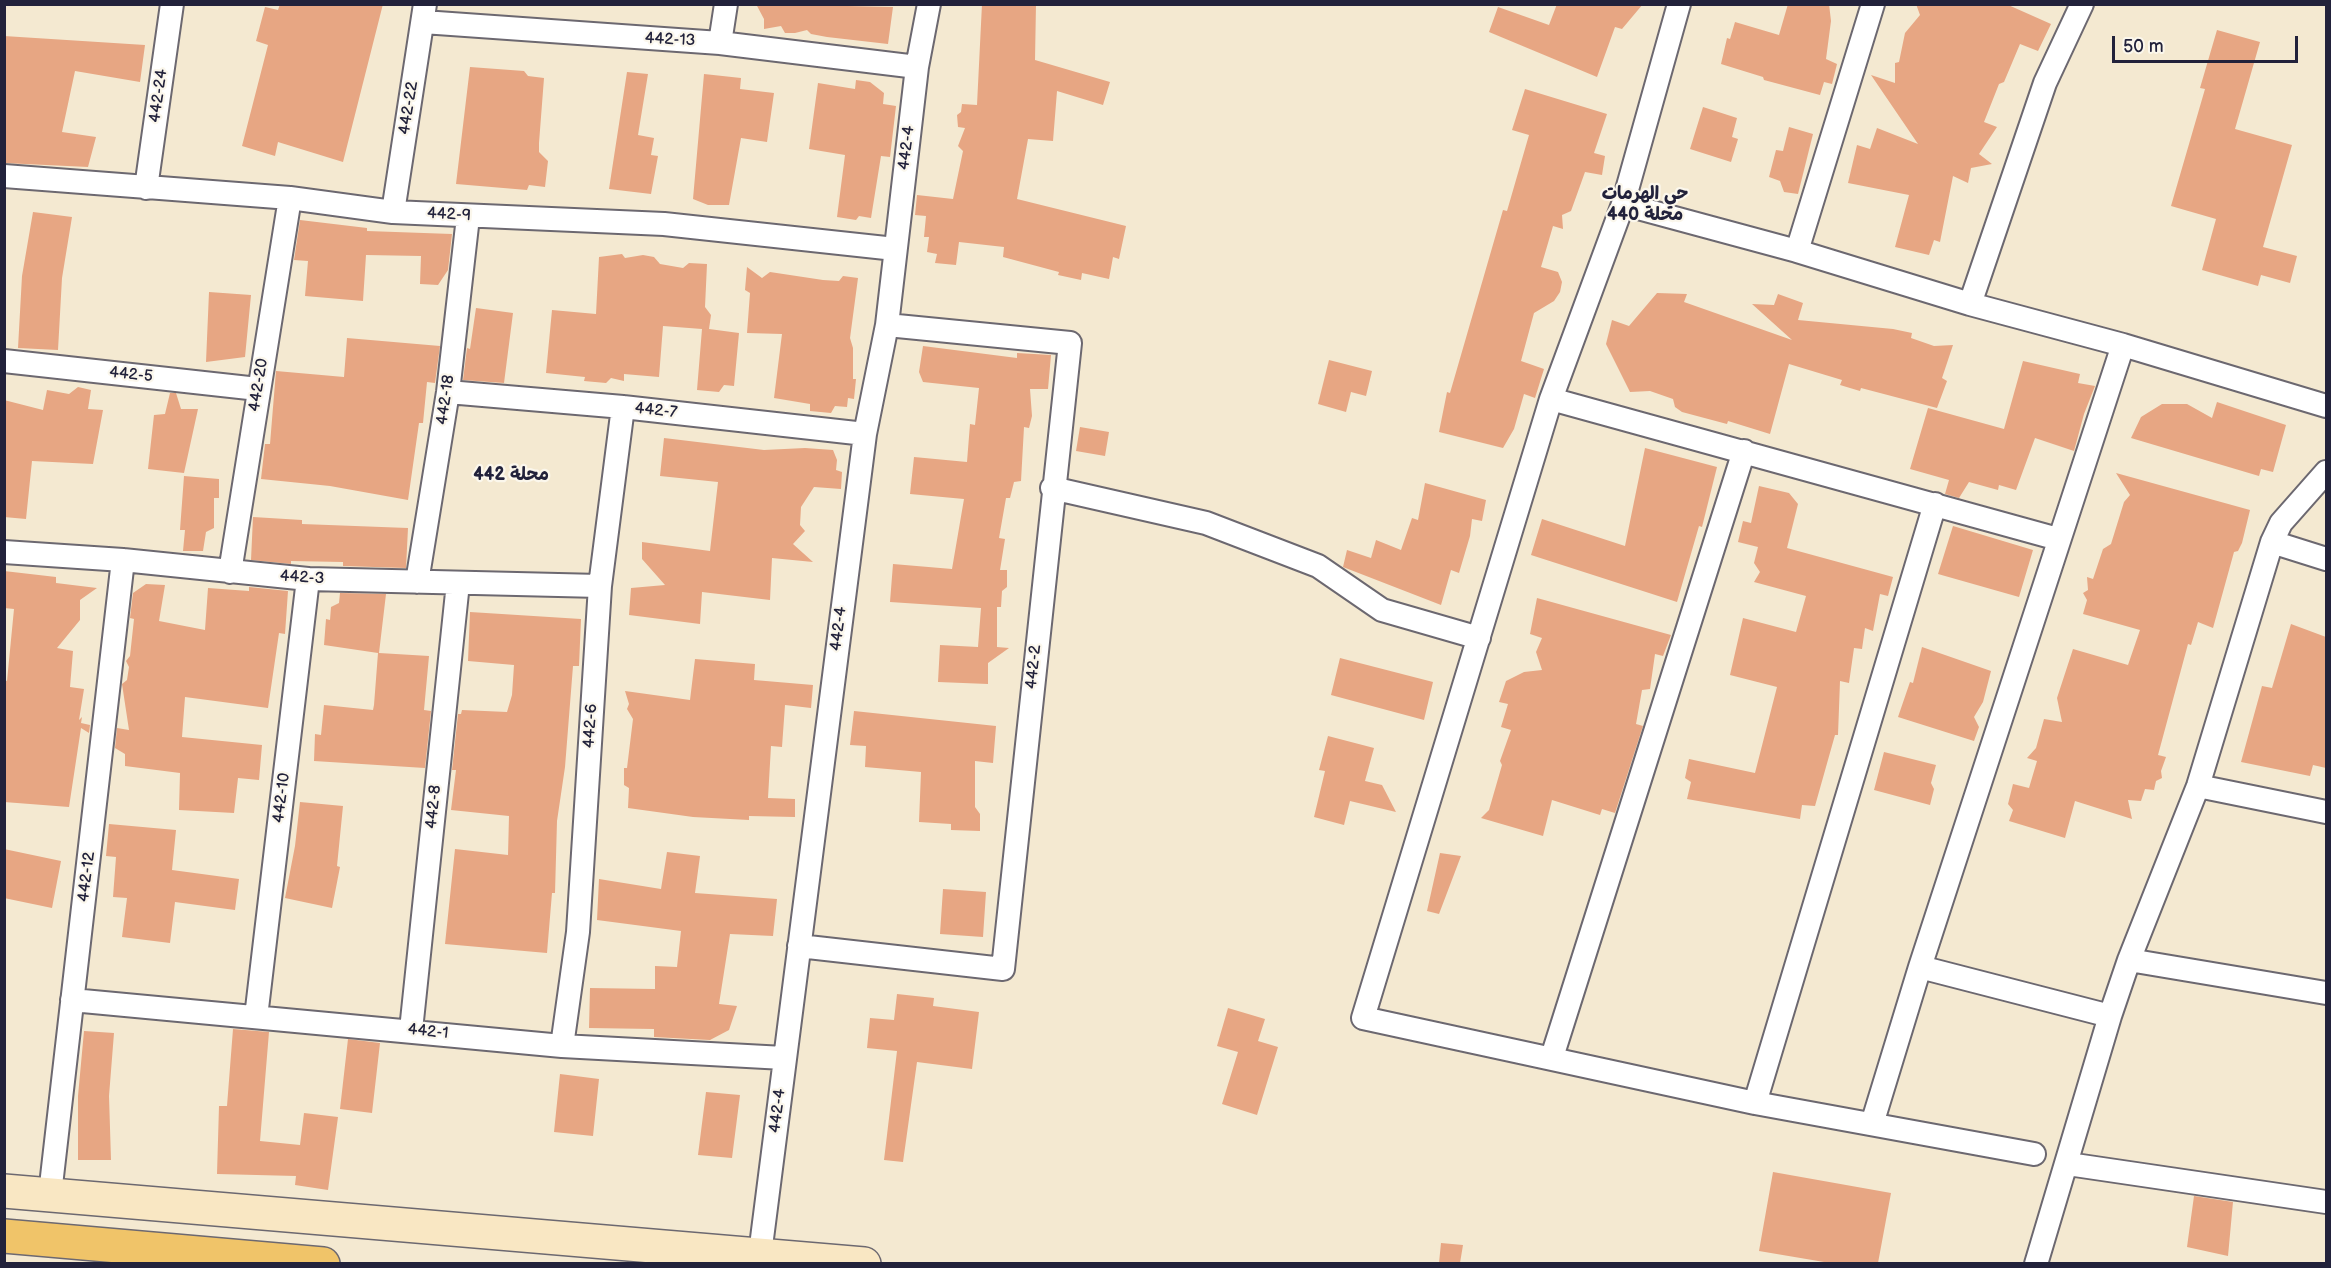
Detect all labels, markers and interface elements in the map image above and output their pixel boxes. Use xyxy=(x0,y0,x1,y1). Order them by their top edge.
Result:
scale bar xyxy=(2115,24,2301,62)
street label: 442-13 xyxy=(644,29,696,51)
text: 50 m xyxy=(2123,36,2164,57)
street label: 442-24 xyxy=(146,68,172,124)
street label: 442-22 xyxy=(395,80,423,136)
street label: 442-4 xyxy=(895,125,919,171)
district label: حي الهرمات محلة 440 xyxy=(1602,183,1688,226)
street label: 442-9 xyxy=(426,204,472,226)
street label: 442-20 xyxy=(245,357,273,413)
street label: 442-5 xyxy=(108,363,154,387)
street label: 442-18 xyxy=(433,374,459,426)
street label: 442-7 xyxy=(634,399,678,423)
district label: محلة 442 xyxy=(473,464,549,486)
street label: 442-3 xyxy=(279,567,325,589)
street label: 442-4 xyxy=(827,606,851,652)
street label: 442-2 xyxy=(1022,644,1046,690)
street label: 442-6 xyxy=(580,703,602,749)
street label: 442-10 xyxy=(269,772,295,824)
street label: 442-8 xyxy=(422,784,446,830)
street label: 442-12 xyxy=(74,851,100,903)
street label: 442-1 xyxy=(407,1020,449,1044)
street label: 442-4 xyxy=(766,1088,790,1134)

